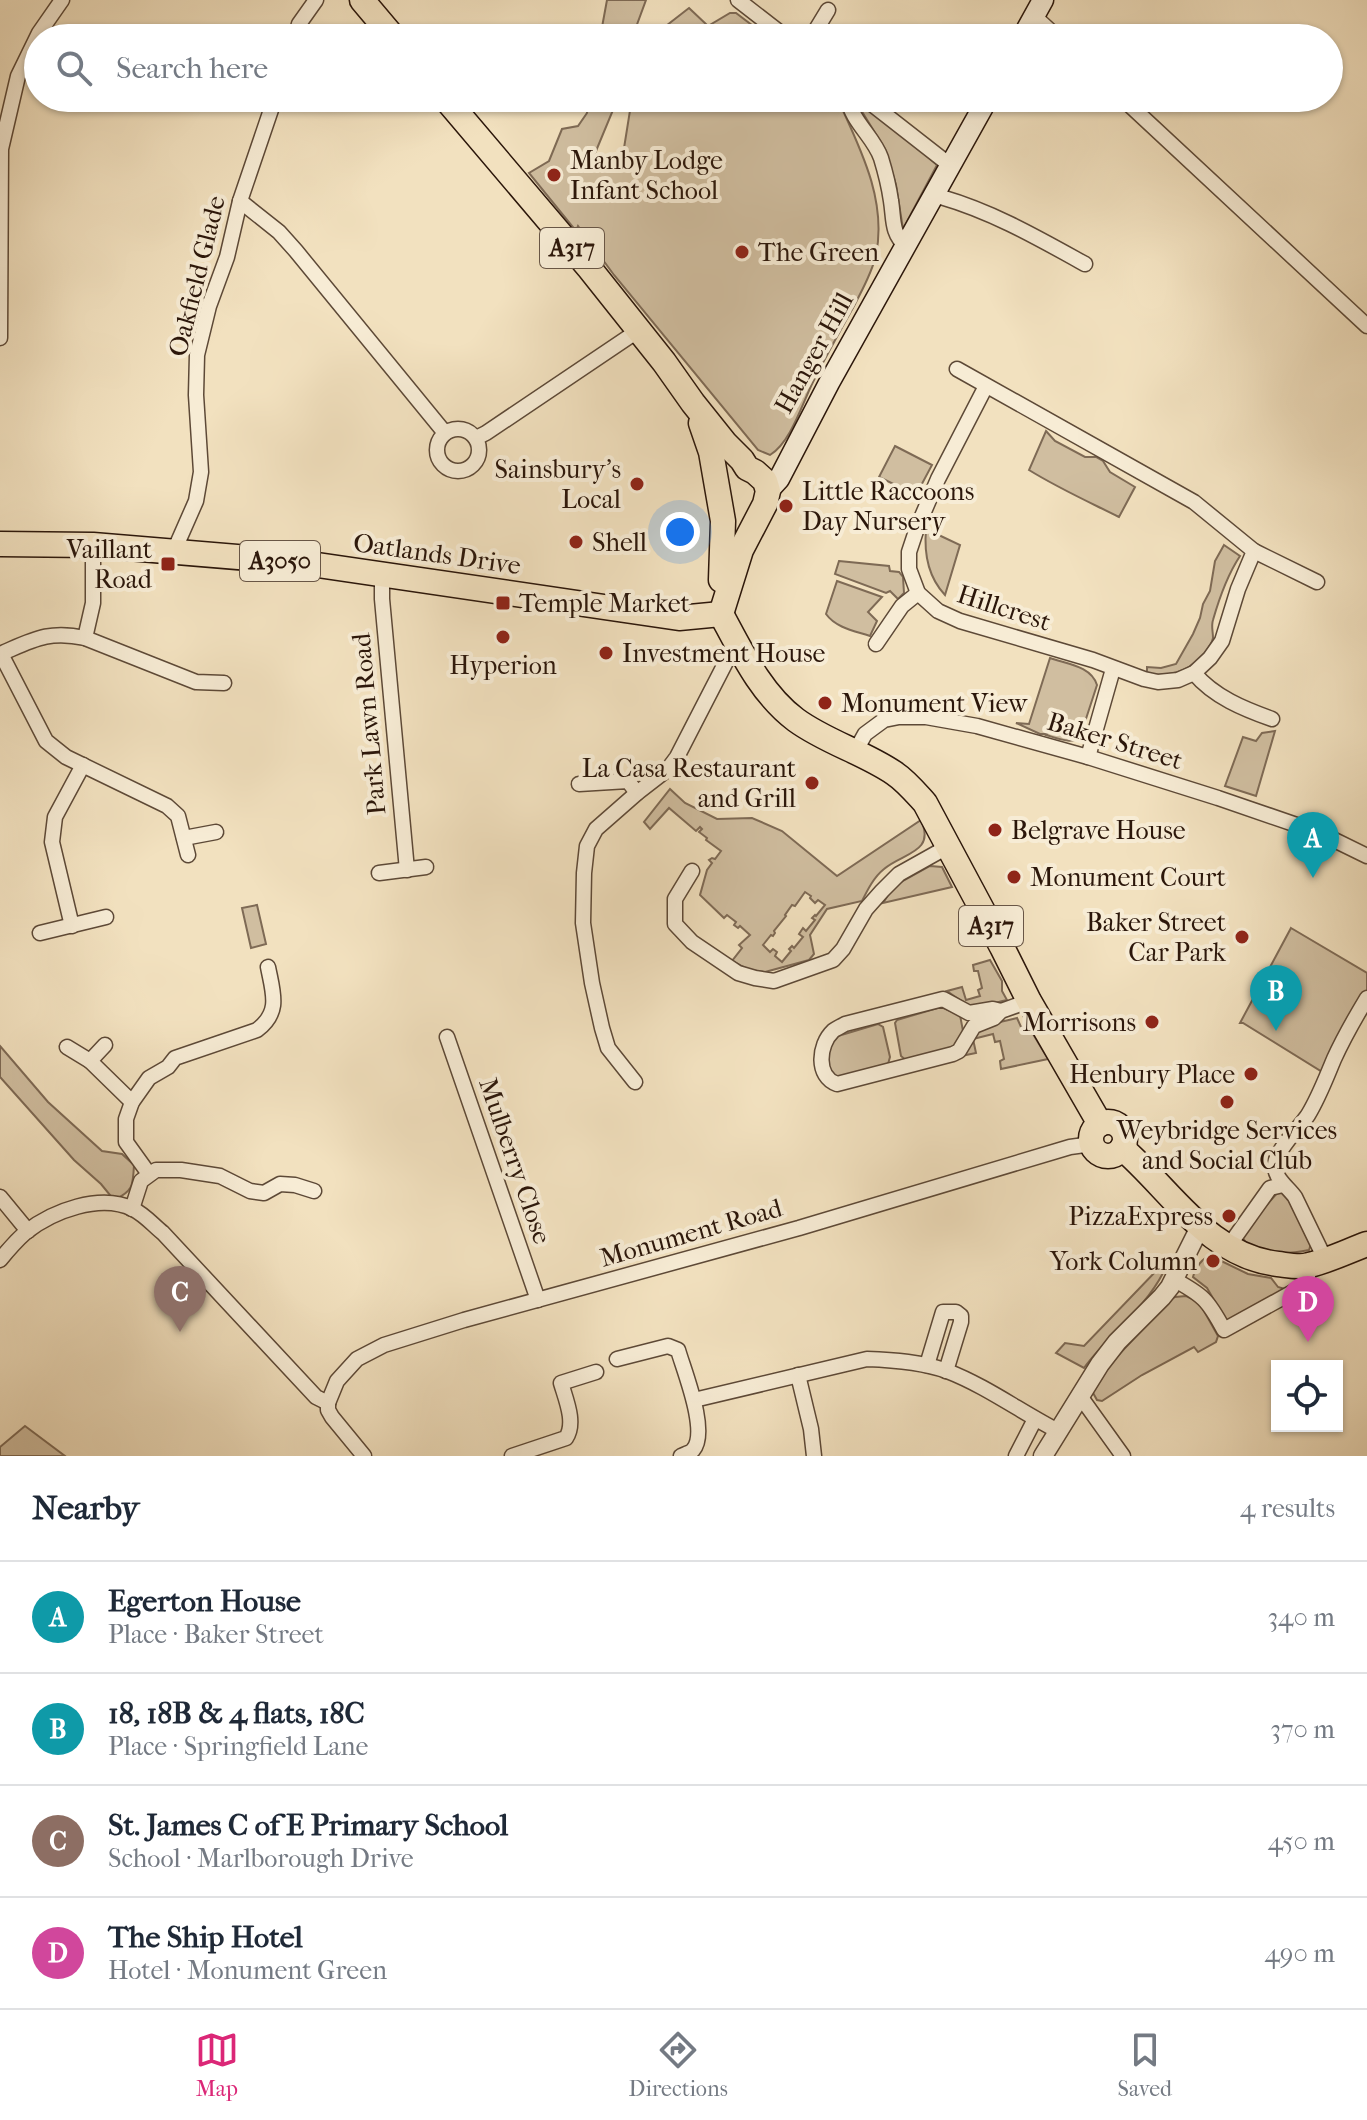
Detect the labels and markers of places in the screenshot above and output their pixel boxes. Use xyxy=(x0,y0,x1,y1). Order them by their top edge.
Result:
place label: Manby Lodge Infant School xyxy=(570,145,723,206)
marker: Manby Lodge Infant School xyxy=(545,166,563,184)
place label: The Green xyxy=(758,237,879,268)
marker: The Green xyxy=(733,243,751,261)
place label: Sainsbury's Local xyxy=(495,454,621,515)
marker: Sainsbury's Local xyxy=(628,475,646,493)
place label: Little Raccoons Day Nursery xyxy=(802,476,974,537)
marker: Little Raccoons Day Nursery xyxy=(777,497,795,515)
place label: Shell xyxy=(592,527,647,558)
marker: Shell xyxy=(567,533,585,551)
place label: Vaillant Road xyxy=(65,534,153,595)
marker: Vaillant Road xyxy=(159,555,177,573)
place label: Temple Market xyxy=(519,588,691,619)
marker: Temple Market xyxy=(494,594,512,612)
marker: Hyperion xyxy=(494,628,512,646)
place label: Investment House xyxy=(622,638,826,669)
marker: Investment House xyxy=(597,644,615,662)
place label: Hyperion xyxy=(449,650,557,681)
place label: Monument View xyxy=(841,688,1028,719)
marker: Monument View xyxy=(816,694,834,712)
place label: La Casa Restaurant and Grill xyxy=(582,753,797,814)
marker: La Casa Restaurant and Grill xyxy=(803,774,821,792)
pin: A xyxy=(1287,812,1339,878)
place label: Belgrave House xyxy=(1011,815,1186,846)
marker: Belgrave House xyxy=(986,821,1004,839)
place label: Monument Court xyxy=(1030,862,1226,893)
marker: Monument Court xyxy=(1005,868,1023,886)
place label: Baker Street Car Park xyxy=(1086,907,1227,968)
marker: Baker Street Car Park xyxy=(1233,928,1251,946)
pin: B xyxy=(1250,965,1302,1031)
place label: Morrisons xyxy=(1022,1007,1136,1038)
marker: Morrisons xyxy=(1143,1013,1161,1031)
place label: Henbury Place xyxy=(1069,1059,1235,1090)
marker: Henbury Place xyxy=(1242,1065,1260,1083)
marker: Weybridge Services and Social Club xyxy=(1218,1093,1236,1111)
place label: Weybridge Services and Social Club xyxy=(1116,1115,1337,1176)
place label: PizzaExpress xyxy=(1068,1201,1213,1232)
marker: PizzaExpress xyxy=(1220,1207,1238,1225)
place label: York Column xyxy=(1049,1246,1197,1277)
marker: York Column xyxy=(1204,1252,1222,1270)
pin: C xyxy=(154,1266,206,1332)
pin: D xyxy=(1282,1276,1334,1342)

